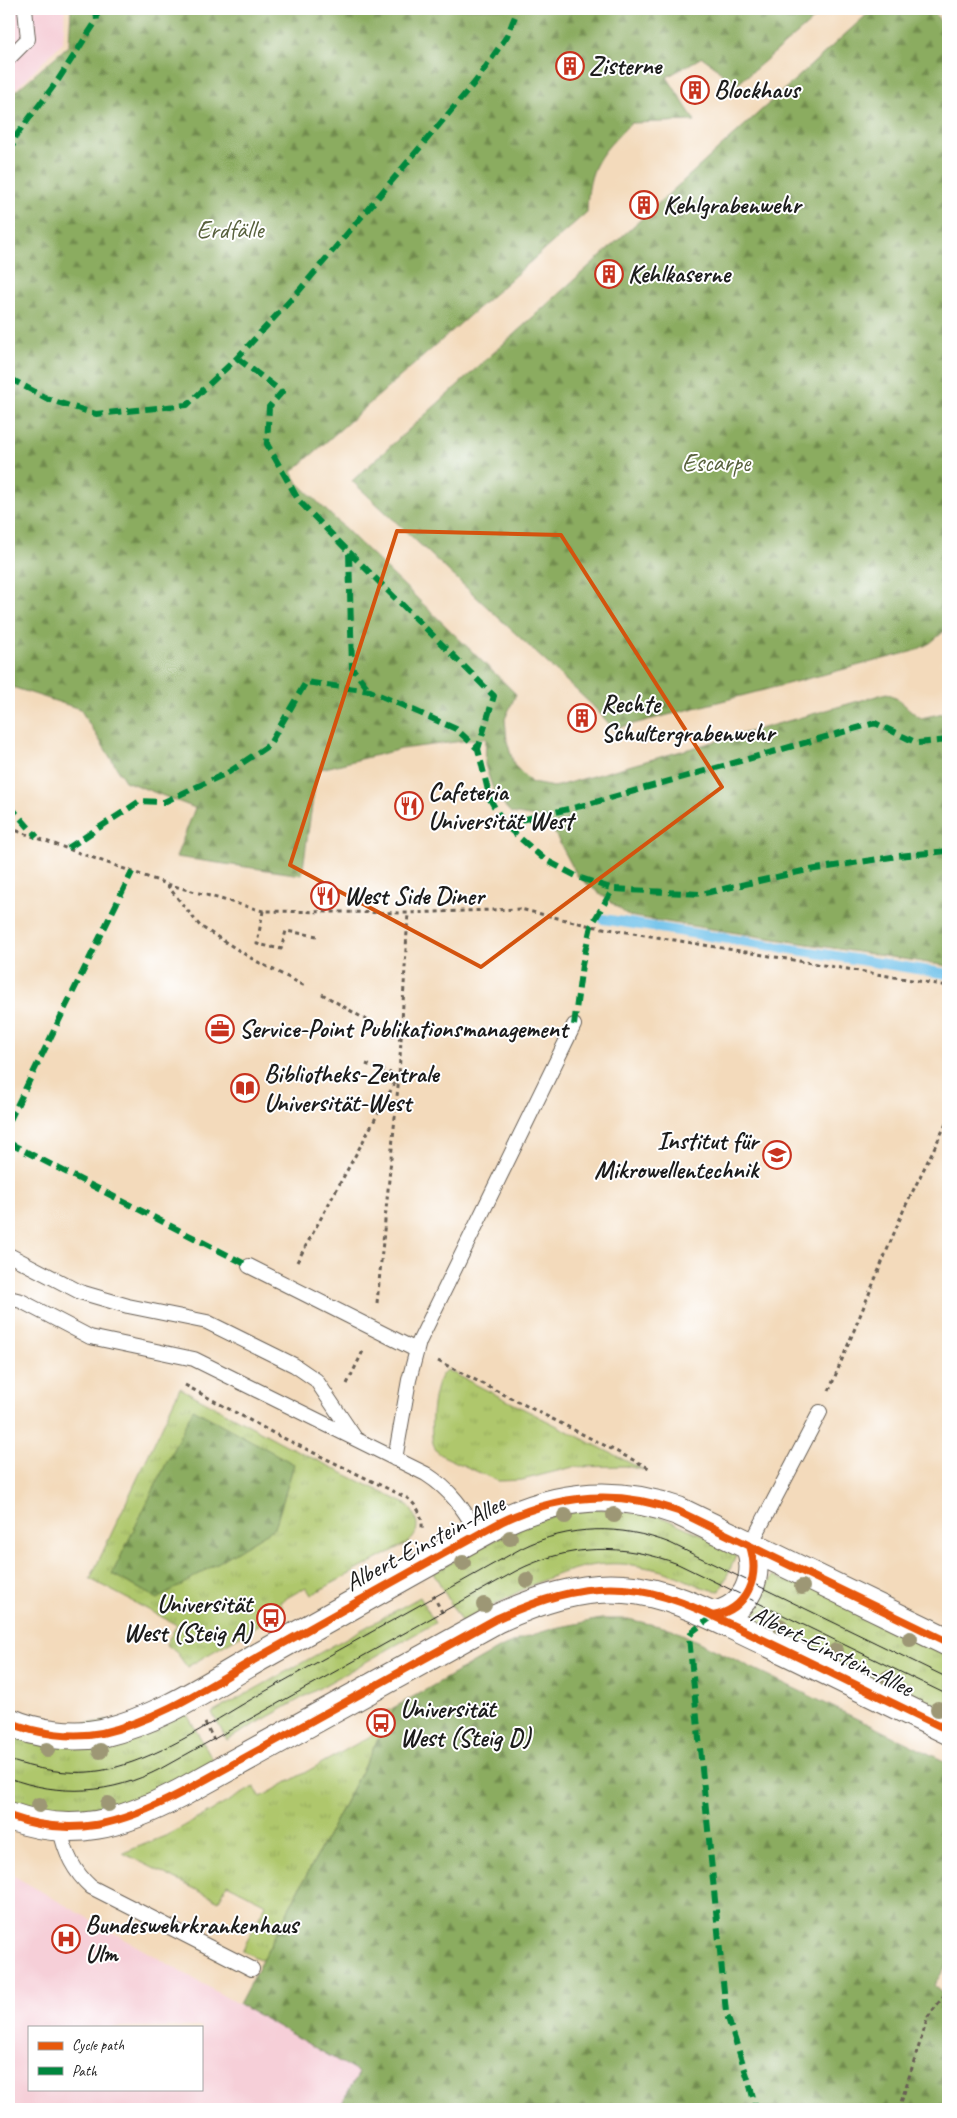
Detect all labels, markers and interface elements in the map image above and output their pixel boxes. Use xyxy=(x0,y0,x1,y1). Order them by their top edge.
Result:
place label: Zisterne xyxy=(589,50,663,82)
building icon: Zisterne xyxy=(555,51,585,81)
place label: Blockhaus xyxy=(714,74,802,106)
building icon: Blockhaus xyxy=(680,75,710,105)
place label: Kehlgrabenwehr xyxy=(663,189,803,221)
building icon: Kehlgrabenwehr xyxy=(629,190,659,220)
park label: Erdfälle xyxy=(197,214,265,246)
place label: Kehlkaserne xyxy=(628,258,733,290)
building icon: Kehlkaserne xyxy=(594,259,624,289)
park label: Escarpe xyxy=(682,447,752,479)
place label: Rechte Schultergrabenwehr xyxy=(601,688,777,749)
building icon: Rechte Schultergrabenwehr xyxy=(567,703,597,733)
place label: Cafeteria Universität West xyxy=(428,776,577,837)
restaurant icon: Cafeteria Universität West xyxy=(394,791,424,821)
place label: West Side Diner xyxy=(344,880,487,912)
restaurant icon: West Side Diner xyxy=(310,881,340,911)
place label: Service-Point Publikationsmanagement xyxy=(239,1013,570,1045)
office icon: Service-Point Publikationsmanagement xyxy=(205,1014,235,1044)
place label: Bibliotheks-Zentrale Universität-West xyxy=(264,1058,440,1119)
library icon: Bibliotheks-Zentrale Universität-West xyxy=(230,1073,260,1103)
place label: Institut für Mikrowellentechnik xyxy=(594,1125,761,1186)
school or university icon: Institut für Mikrowellentechnik xyxy=(762,1140,792,1170)
street label: Albert-Einstein-Allee xyxy=(340,1487,512,1599)
place label: Universität West (Steig A) xyxy=(123,1588,255,1649)
street label: Albert-Einstein-Allee xyxy=(746,1598,920,1705)
bus stop icon: Universität West (Steig A) xyxy=(256,1603,286,1633)
place label: Universität West (Steig D) xyxy=(400,1693,532,1754)
bus stop icon: Universität West (Steig D) xyxy=(366,1708,396,1738)
place label: Bundeswehrkrankenhaus Ulm xyxy=(85,1909,300,1970)
hospital icon: Bundeswehrkrankenhaus Ulm xyxy=(51,1924,81,1954)
legend xyxy=(28,2026,202,2090)
text: Cycle path xyxy=(72,2036,124,2055)
text: Path xyxy=(72,2062,98,2081)

